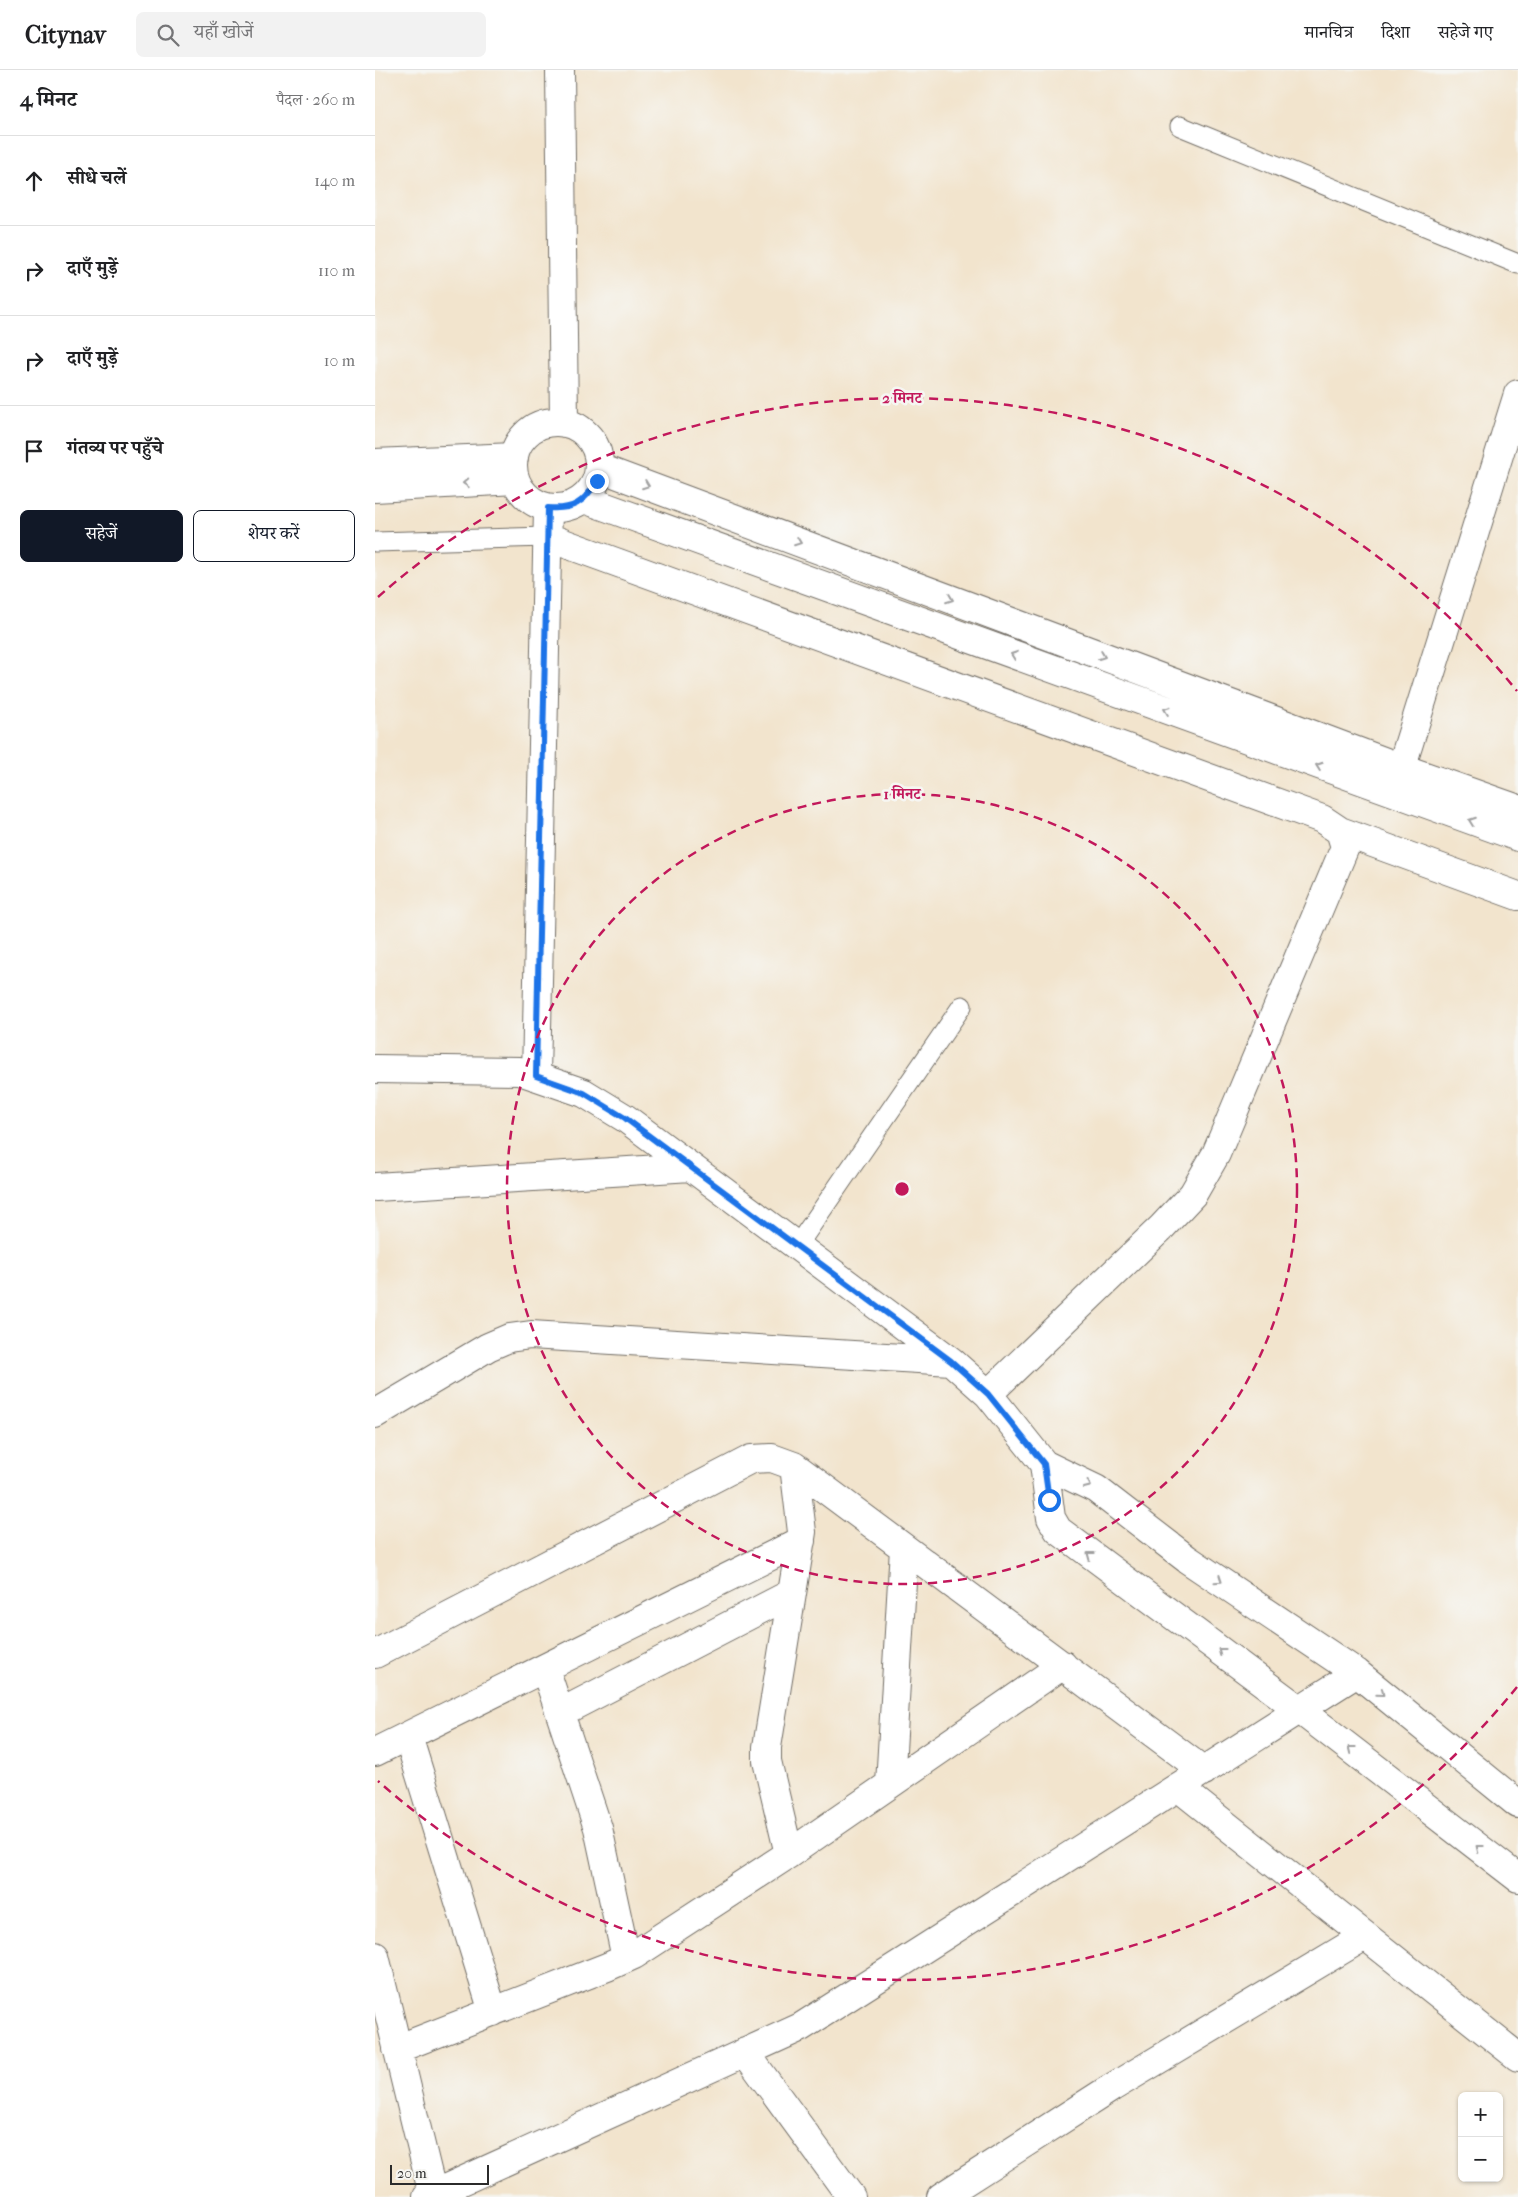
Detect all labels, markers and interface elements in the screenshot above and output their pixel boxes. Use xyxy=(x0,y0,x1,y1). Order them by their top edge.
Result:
search box xyxy=(136,12,486,57)
text: Citynav xyxy=(25,21,106,49)
icon: search xyxy=(154,21,182,49)
text: यहाँ खोजें xyxy=(194,21,254,43)
text: मानचित्र xyxy=(1305,22,1353,43)
text: दिशा xyxy=(1381,22,1410,43)
text: सहेजे गए xyxy=(1438,22,1493,43)
text: 4 मिनट xyxy=(20,87,77,111)
text: पैदल · 260 m xyxy=(276,90,355,109)
icon: ahead xyxy=(20,167,48,195)
text: सीधे चलें xyxy=(67,167,126,189)
text: 140 m xyxy=(314,171,355,190)
icon: right xyxy=(20,257,48,285)
text: दाएँ मुड़ें xyxy=(67,257,118,279)
text: 110 m xyxy=(318,261,355,280)
icon: right xyxy=(20,347,48,375)
text: दाएँ मुड़ें xyxy=(67,347,118,369)
text: 10 m xyxy=(324,351,355,370)
text: 2 मिनट xyxy=(882,389,923,407)
icon: arrive xyxy=(20,437,48,465)
text: गंतव्य पर पहुँचे xyxy=(67,437,163,459)
route end xyxy=(586,470,609,493)
one-way arrow xyxy=(462,477,470,488)
one-way arrow xyxy=(641,479,649,489)
button: सहेजें xyxy=(20,510,183,562)
button: शेयर करें xyxy=(193,510,355,562)
one-way arrow xyxy=(793,536,802,546)
one-way arrow xyxy=(945,593,954,603)
one-way arrow xyxy=(1097,650,1106,660)
one-way arrow xyxy=(1010,651,1019,661)
one-way arrow xyxy=(1163,706,1171,716)
one-way arrow xyxy=(1316,762,1324,772)
text: 1 मिनट xyxy=(884,785,922,803)
one-way arrow xyxy=(1468,817,1477,827)
centre of rings xyxy=(893,1180,911,1198)
one-way arrow xyxy=(1083,1478,1092,1489)
route start xyxy=(1038,1489,1061,1512)
one-way arrow xyxy=(1087,1552,1096,1560)
one-way arrow xyxy=(1214,1574,1223,1584)
one-way arrow xyxy=(1218,1649,1227,1657)
one-way arrow xyxy=(1375,1687,1384,1695)
one-way arrow xyxy=(1347,1746,1357,1755)
one-way arrow xyxy=(1476,1846,1485,1854)
map controls xyxy=(1458,2092,1503,2182)
button: + xyxy=(1458,2092,1503,2137)
button: − xyxy=(1458,2137,1503,2182)
scale bar xyxy=(390,2162,489,2185)
text: 20 m xyxy=(397,2165,427,2182)

